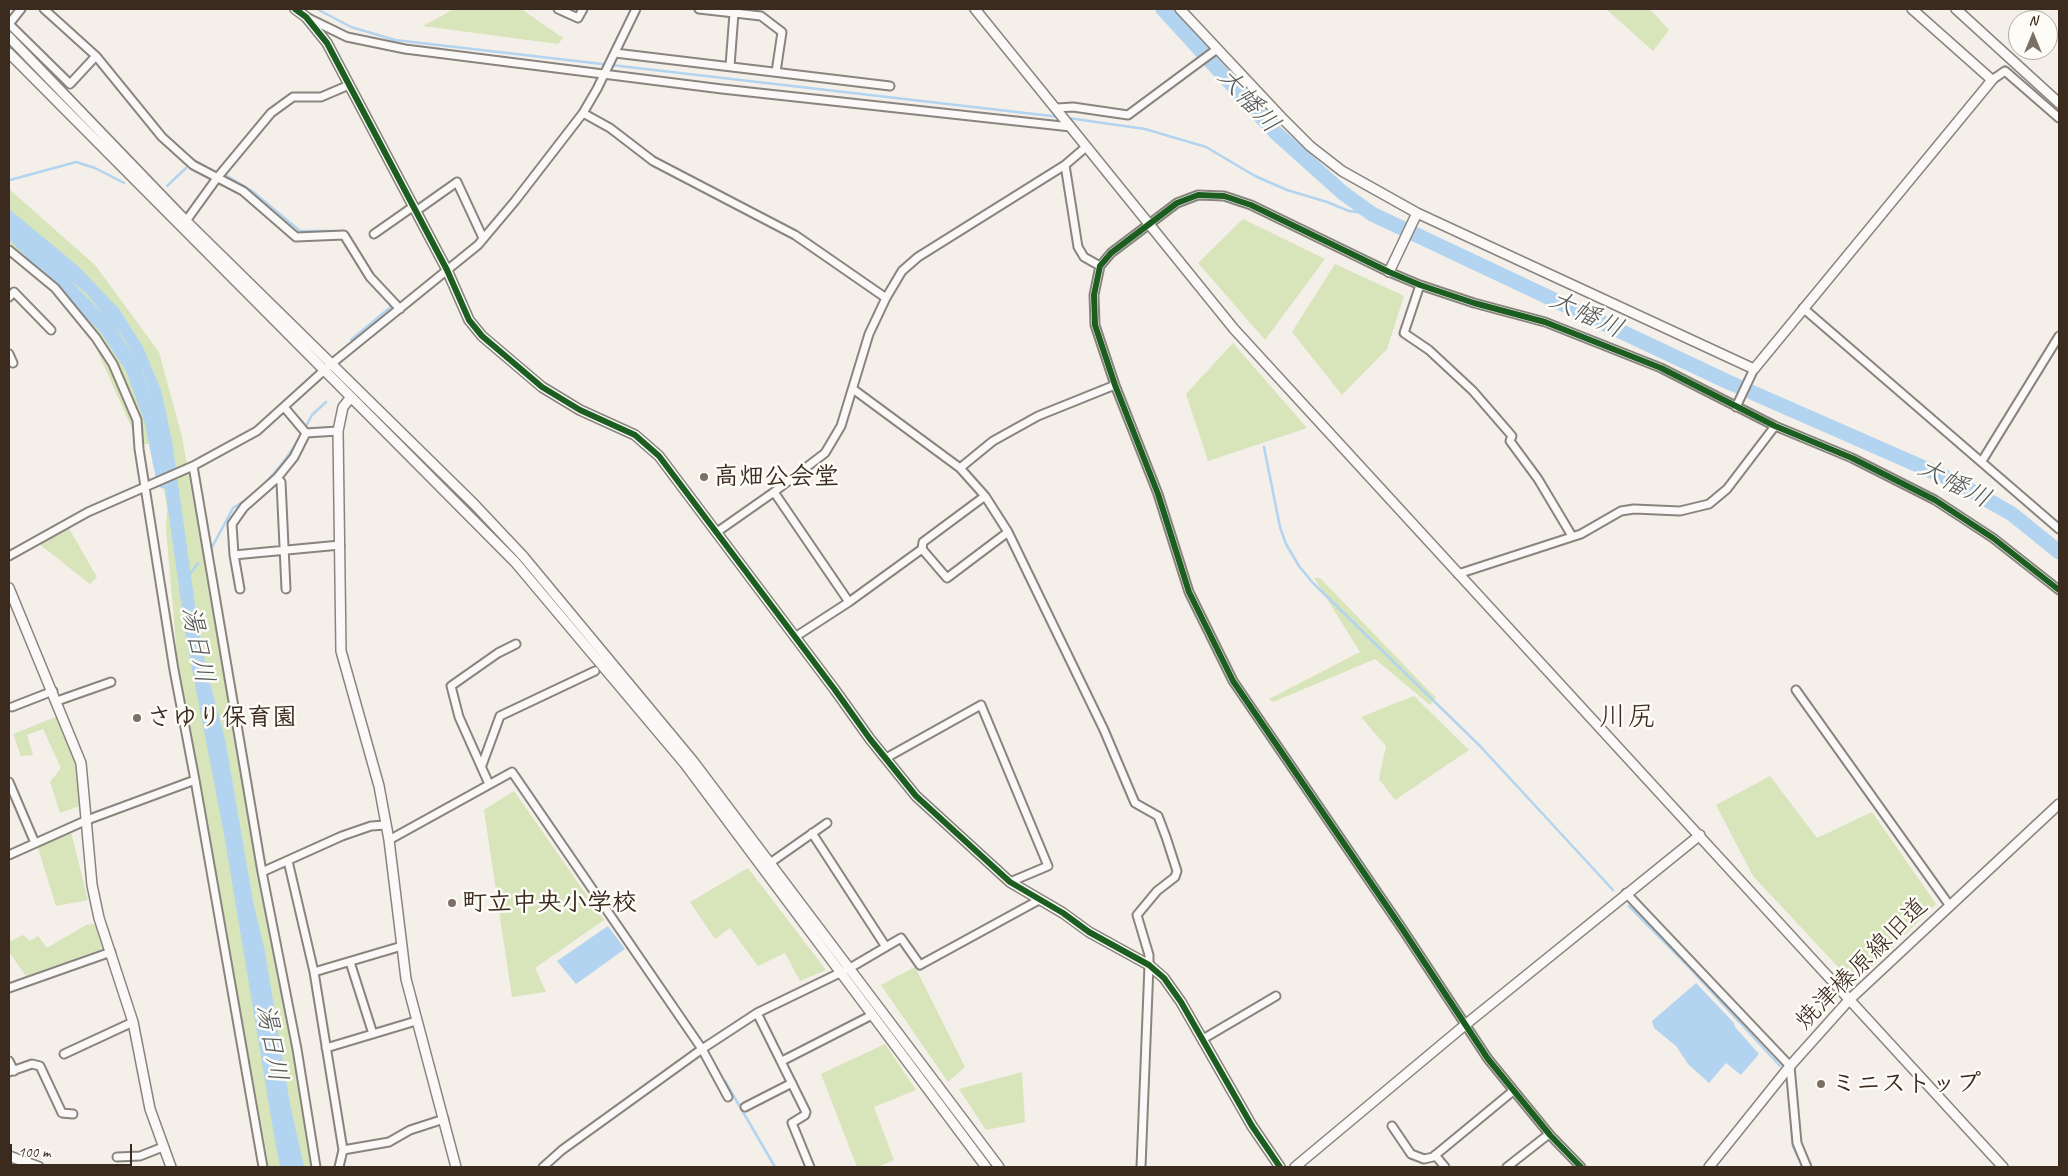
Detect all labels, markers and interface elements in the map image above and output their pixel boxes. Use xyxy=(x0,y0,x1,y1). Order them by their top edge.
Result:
north arrow xyxy=(2008,10,2058,60)
text: N xyxy=(2029,12,2037,29)
water label: 大幡川 xyxy=(1210,62,1286,140)
water label: 大幡川 xyxy=(1544,284,1628,346)
water label: 大幡川 xyxy=(1912,452,1996,516)
place label: 高畑公会堂 xyxy=(714,462,839,492)
marker: 高畑公会堂 xyxy=(698,471,710,483)
water label: 湯日川 xyxy=(174,604,220,686)
district label: 川尻 xyxy=(1599,701,1655,735)
place label: さゆり保育園 xyxy=(147,703,297,733)
marker: さゆり保育園 xyxy=(131,712,143,724)
place label: 町立中央小学校 xyxy=(462,888,637,918)
street label: 焼津榛原線旧道 xyxy=(1790,892,1934,1036)
marker: 町立中央小学校 xyxy=(446,897,458,909)
water label: 湯日川 xyxy=(249,1002,293,1084)
place label: ミニストップ xyxy=(1831,1069,1981,1099)
marker: ミニストップ xyxy=(1815,1078,1827,1090)
scale bar xyxy=(12,1134,135,1166)
text: 100 m xyxy=(18,1143,50,1162)

